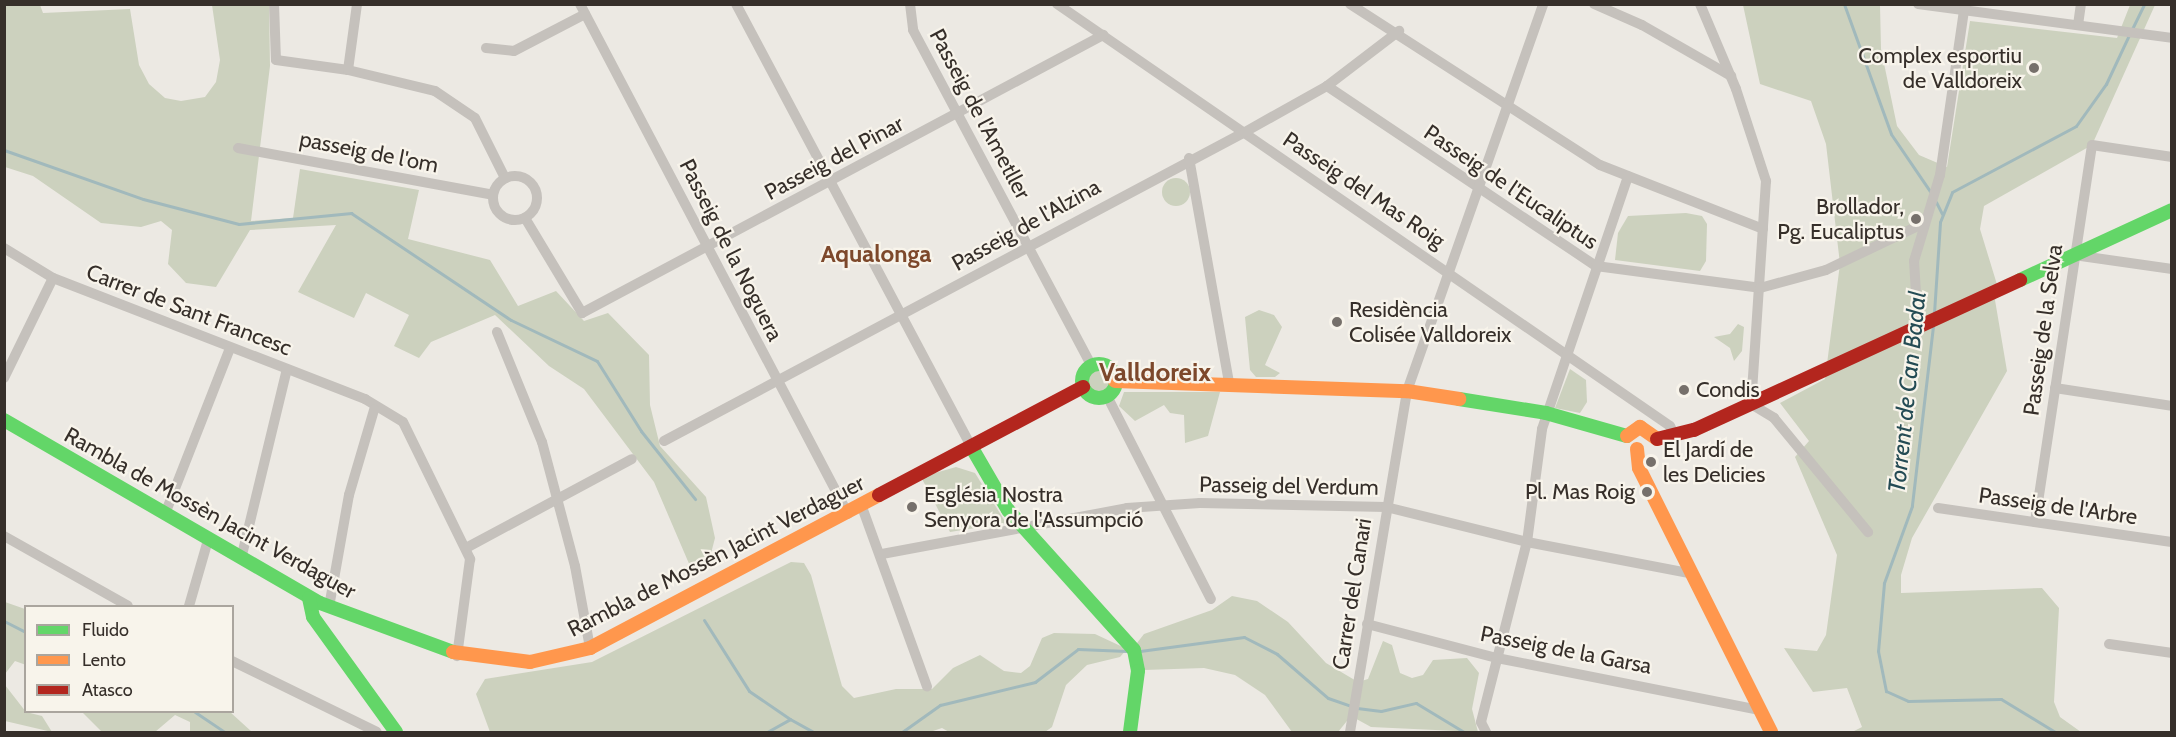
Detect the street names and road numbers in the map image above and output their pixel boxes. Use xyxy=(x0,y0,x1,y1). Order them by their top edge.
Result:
street label: Passeig de l'Ametller xyxy=(924,24,1036,204)
street label: Passeig del Pinar xyxy=(760,110,908,206)
street label: Passeig de l'Eucaliptus xyxy=(1419,119,1603,255)
street label: passeig de l'om xyxy=(297,126,441,178)
street label: Passeig del Mas Roig xyxy=(1278,126,1450,254)
street label: Passeig de la Noguera xyxy=(674,155,788,345)
street label: Passeig de l'Alzina xyxy=(947,173,1105,277)
street label: Passeig de la Selva xyxy=(2018,243,2068,417)
street label: Carrer de Sant Francesc xyxy=(83,259,295,361)
street label: Rambla de Mossèn Jacint Verdaguer xyxy=(60,422,360,604)
street label: Rambla de Mossèn Jacint Verdaguer xyxy=(563,469,869,643)
street label: Passeig del Verdum xyxy=(1199,471,1379,501)
street label: Passeig de l'Arbre xyxy=(1977,482,2139,530)
street label: Carrer del Canari xyxy=(1327,516,1377,672)
street label: Passeig de la Garsa xyxy=(1478,620,1654,680)

